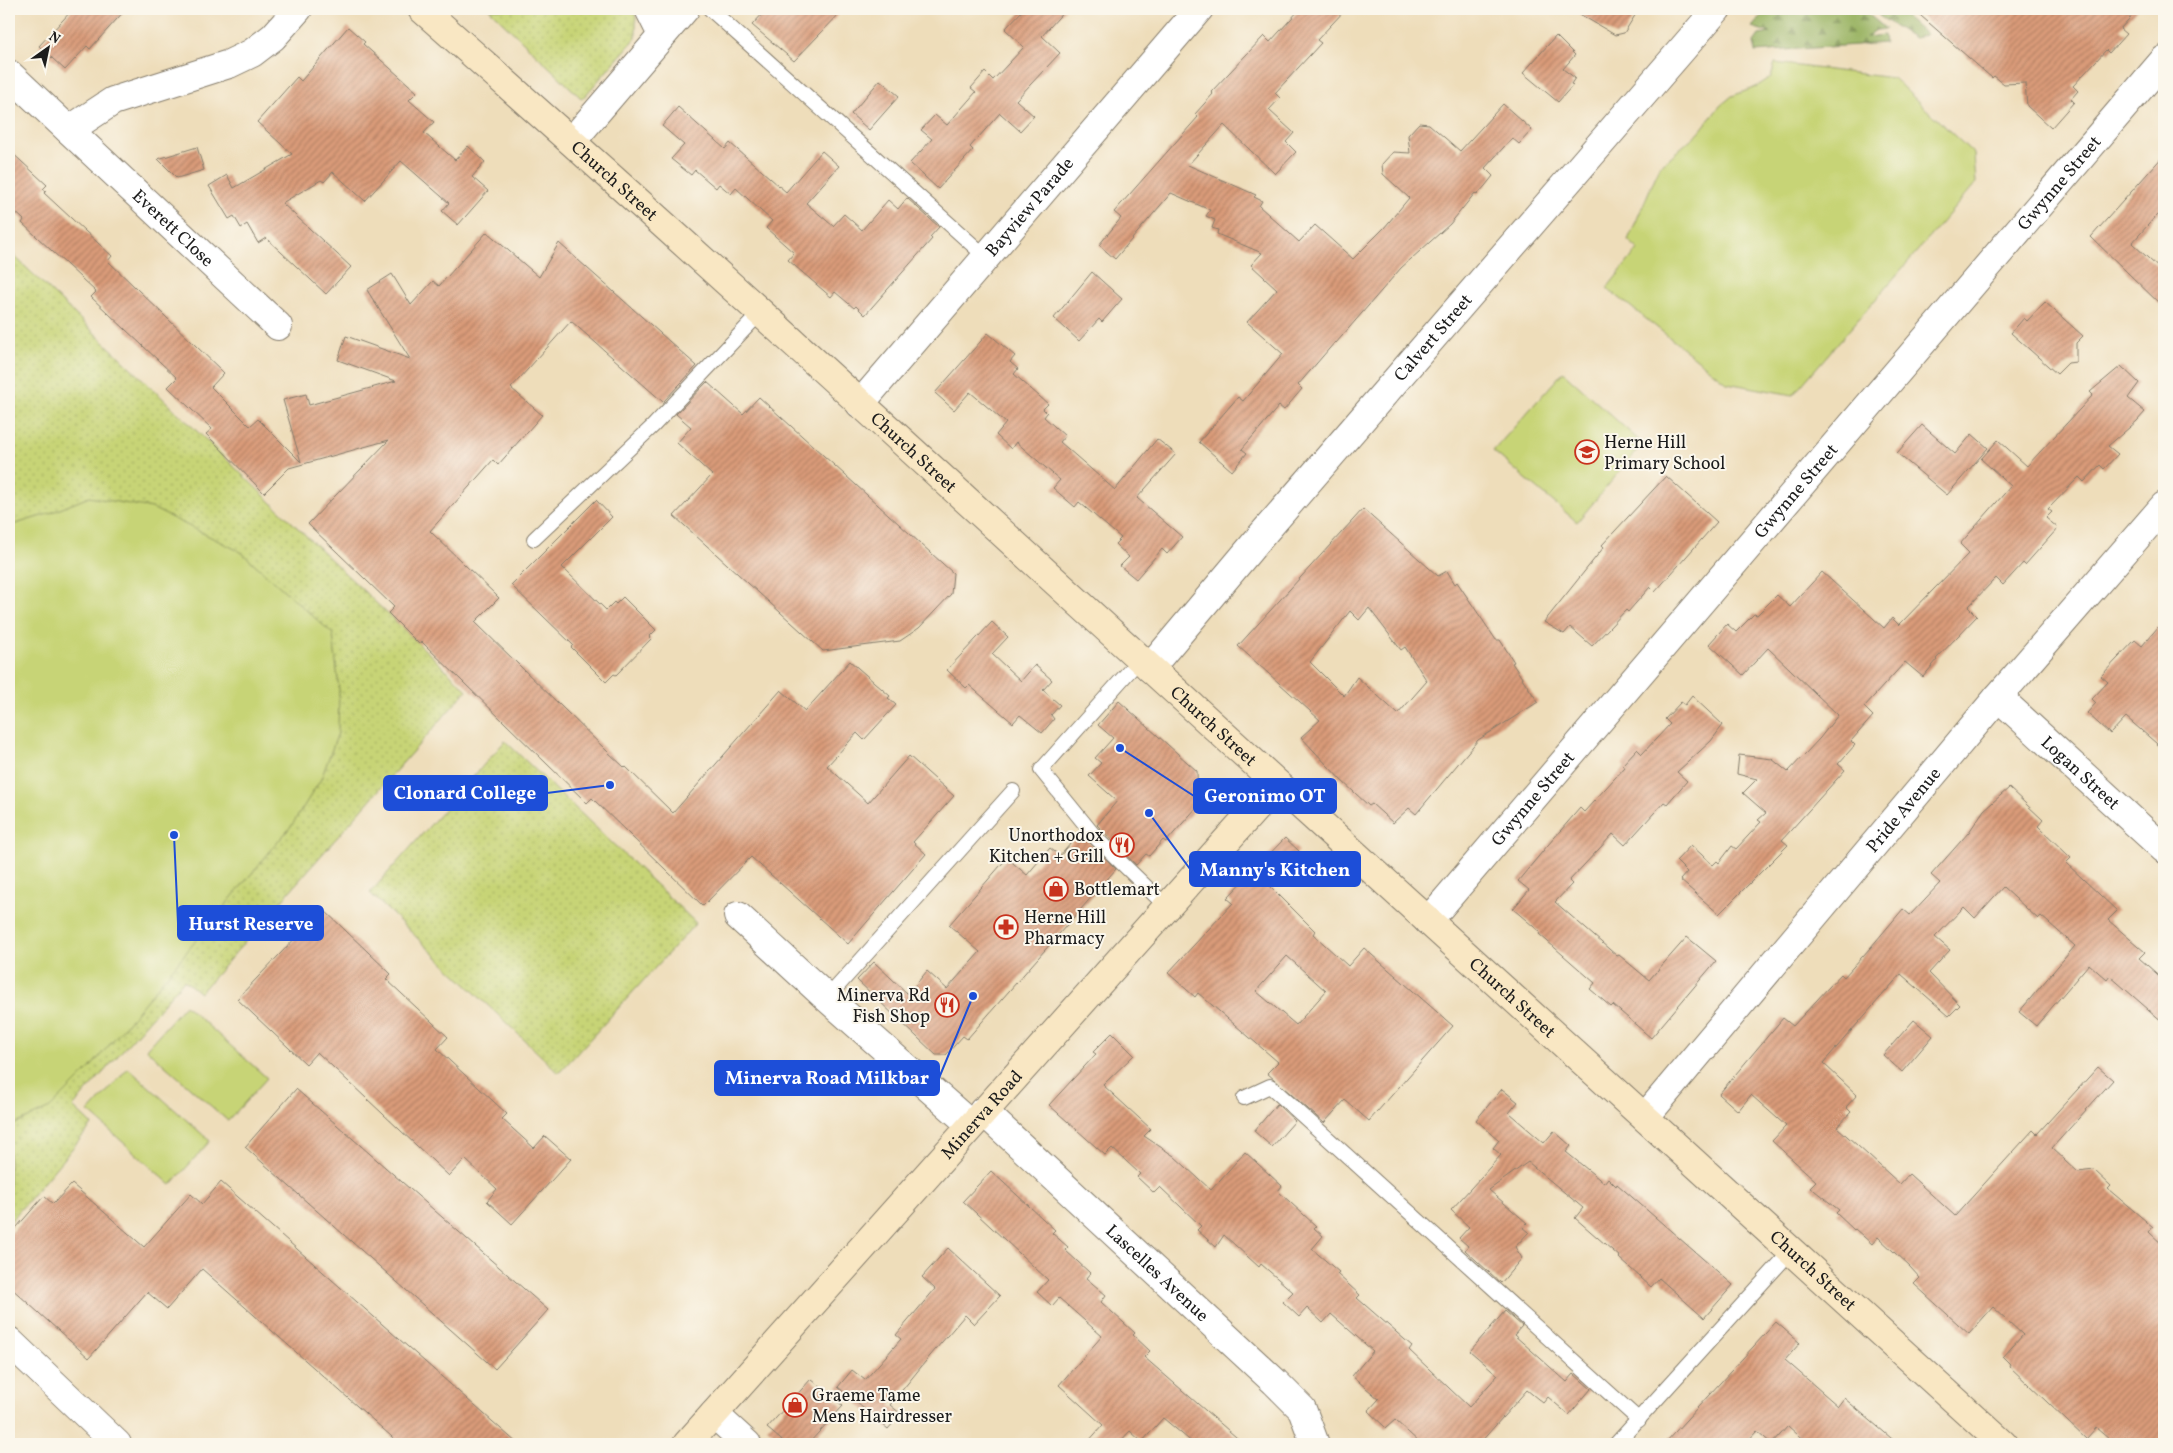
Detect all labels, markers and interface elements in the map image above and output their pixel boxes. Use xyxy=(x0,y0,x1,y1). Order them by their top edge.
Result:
north arrow xyxy=(22,22,72,72)
text: N xyxy=(45,28,64,49)
street label: Gwynne Street xyxy=(2012,131,2108,237)
street label: Church Street xyxy=(565,136,663,228)
street label: Bayview Parade xyxy=(980,152,1080,263)
street label: Everett Close xyxy=(126,184,219,274)
street label: Calvert Street xyxy=(1389,289,1479,388)
street label: Church Street xyxy=(864,407,962,499)
place label: Herne Hill Primary School xyxy=(1604,431,1725,477)
school or university icon: Herne Hill Primary School xyxy=(1574,439,1600,465)
street label: Gwynne Street xyxy=(1749,439,1845,545)
street label: Church Street xyxy=(1164,681,1262,773)
street label: Logan Street xyxy=(2034,731,2125,817)
street label: Gwynne Street xyxy=(1486,747,1582,852)
street label: Pride Avenue xyxy=(1861,763,1948,859)
callout: Clonard College xyxy=(384,776,547,810)
callout: Geronimo OT xyxy=(1194,779,1336,813)
text: Clonard College xyxy=(394,781,537,807)
text: Geronimo OT xyxy=(1204,784,1326,810)
place label: Unorthodox Kitchen + Grill xyxy=(989,824,1104,870)
restaurant icon: Unorthodox Kitchen + Grill xyxy=(1109,832,1135,858)
callout: Manny's Kitchen xyxy=(1190,852,1360,886)
text: Manny's Kitchen xyxy=(1200,858,1350,884)
shop icon: Bottlemart xyxy=(1043,876,1069,902)
place label: Bottlemart xyxy=(1074,878,1160,903)
callout: Hurst Reserve xyxy=(178,906,323,940)
place label: Herne Hill Pharmacy xyxy=(1024,906,1106,952)
text: Hurst Reserve xyxy=(188,912,314,938)
pharmacy icon: Herne Hill Pharmacy xyxy=(993,914,1019,940)
street label: Church Street xyxy=(1463,953,1561,1045)
place label: Minerva Rd Fish Shop xyxy=(837,984,930,1030)
restaurant icon: Minerva Rd Fish Shop xyxy=(934,992,960,1018)
callout: Minerva Road Milkbar xyxy=(715,1061,939,1095)
street label: Minerva Road xyxy=(936,1065,1029,1165)
text: Minerva Road Milkbar xyxy=(725,1066,929,1092)
street label: Lascelles Avenue xyxy=(1099,1220,1214,1328)
street label: Church Street xyxy=(1763,1225,1861,1318)
place label: Graeme Tame Mens Hairdresser xyxy=(812,1384,953,1430)
shop icon: Graeme Tame Mens Hairdresser xyxy=(782,1392,808,1418)

